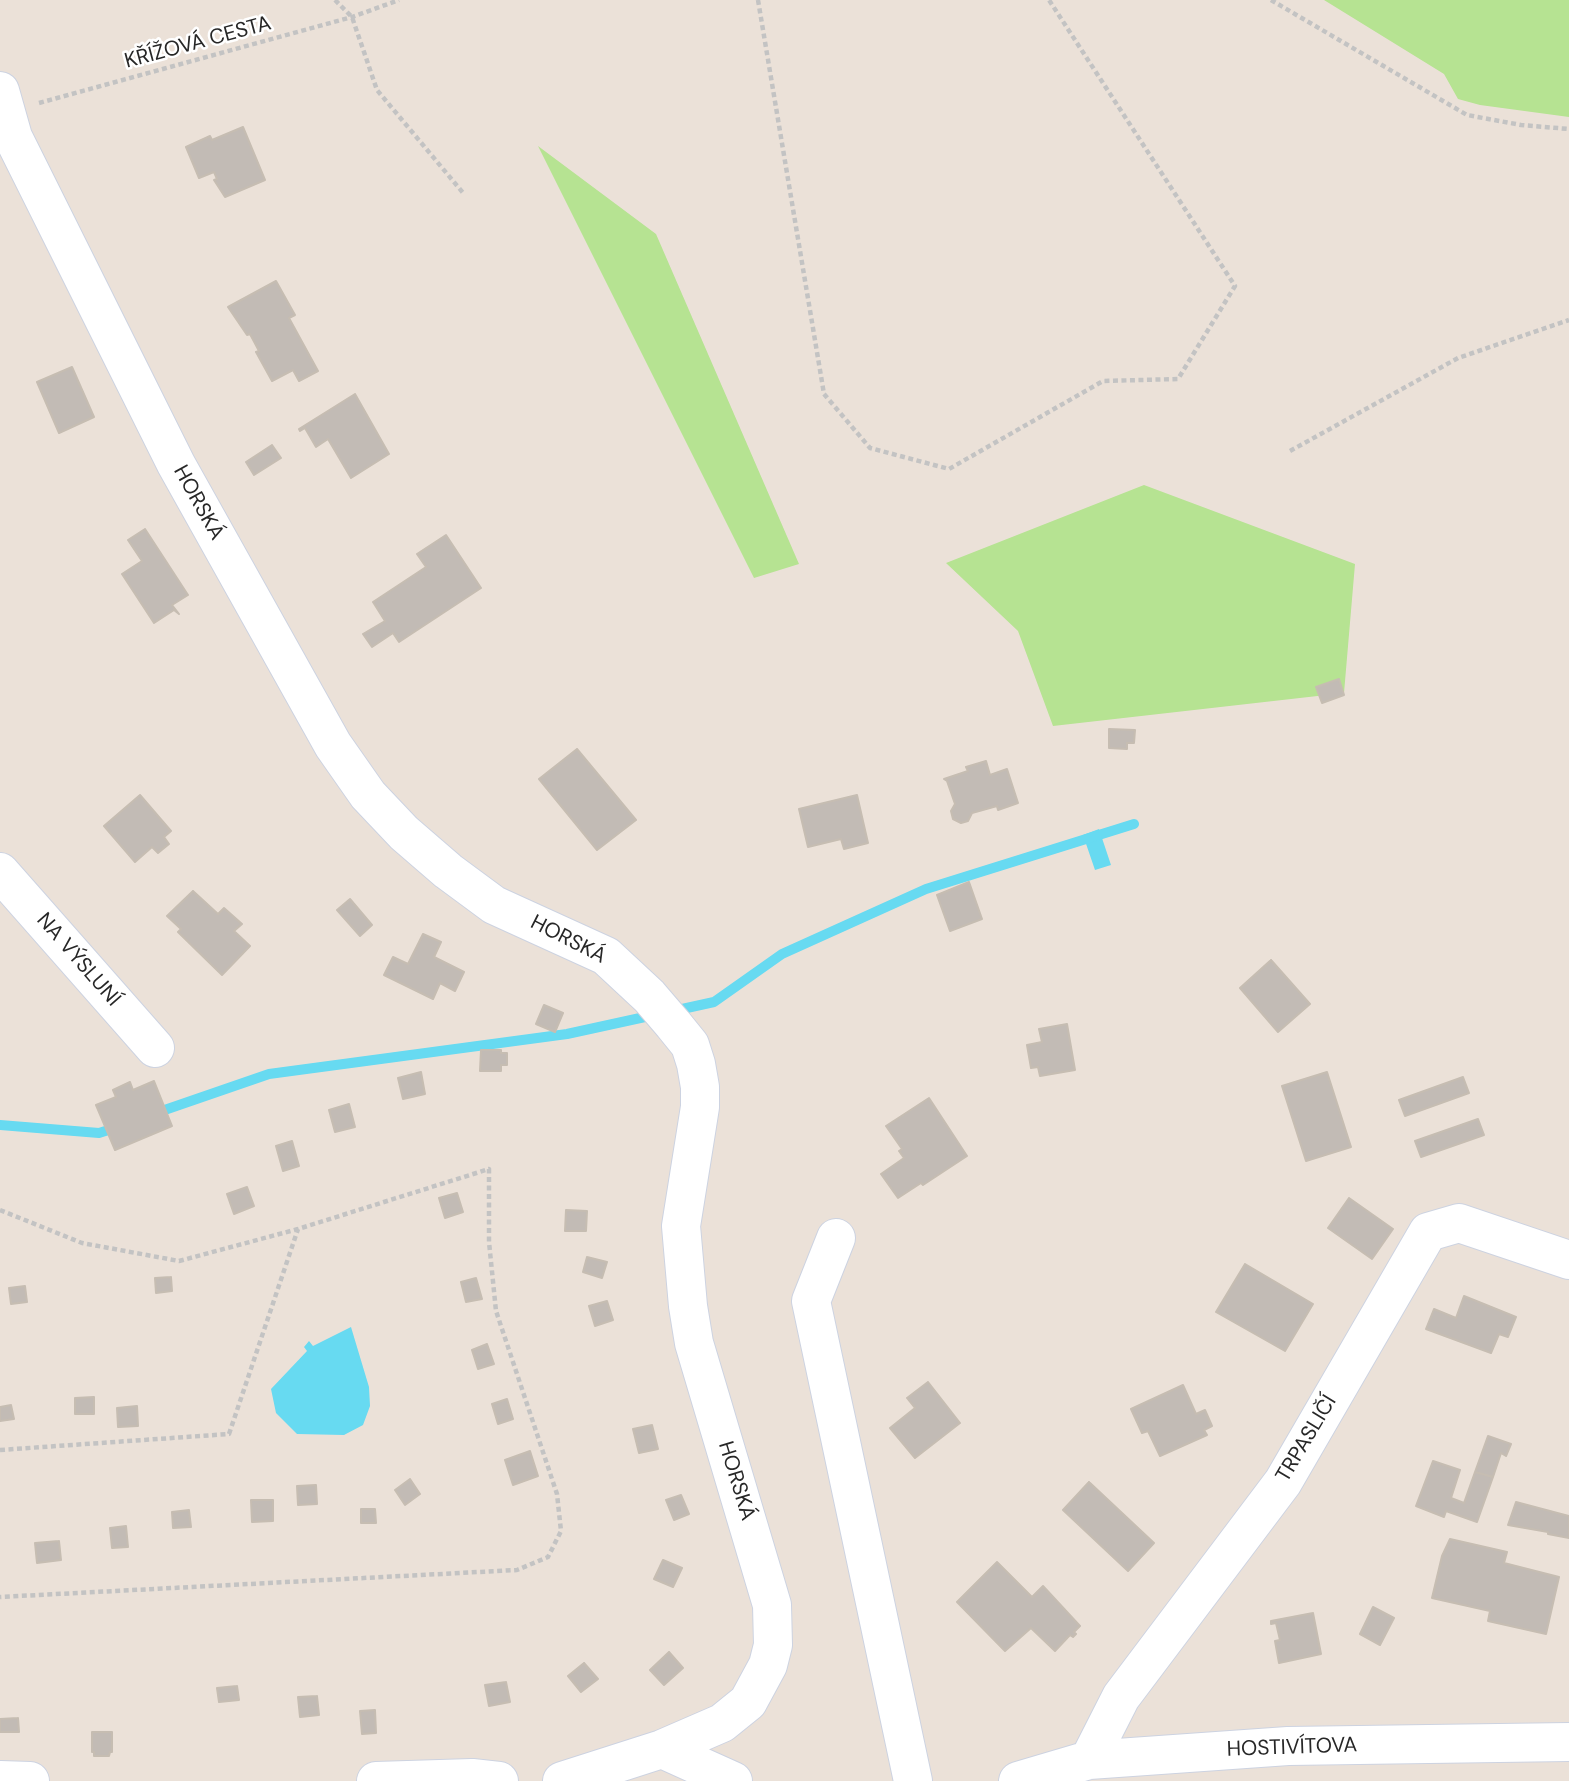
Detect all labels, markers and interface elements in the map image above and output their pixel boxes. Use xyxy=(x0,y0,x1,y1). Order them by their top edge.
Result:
street label: KŘÍŽOVÁ CESTA xyxy=(122,11,274,75)
street label: HORSKÁ xyxy=(167,461,229,545)
street label: NA VÝSLUNÍ xyxy=(31,908,125,1012)
street label: HORSKÁ xyxy=(526,910,610,970)
street label: TRPASLIČÍ xyxy=(1271,1391,1343,1487)
street label: HORSKÁ xyxy=(712,1438,760,1524)
street label: HOSTIVÍTOVA xyxy=(1226,1733,1358,1763)

